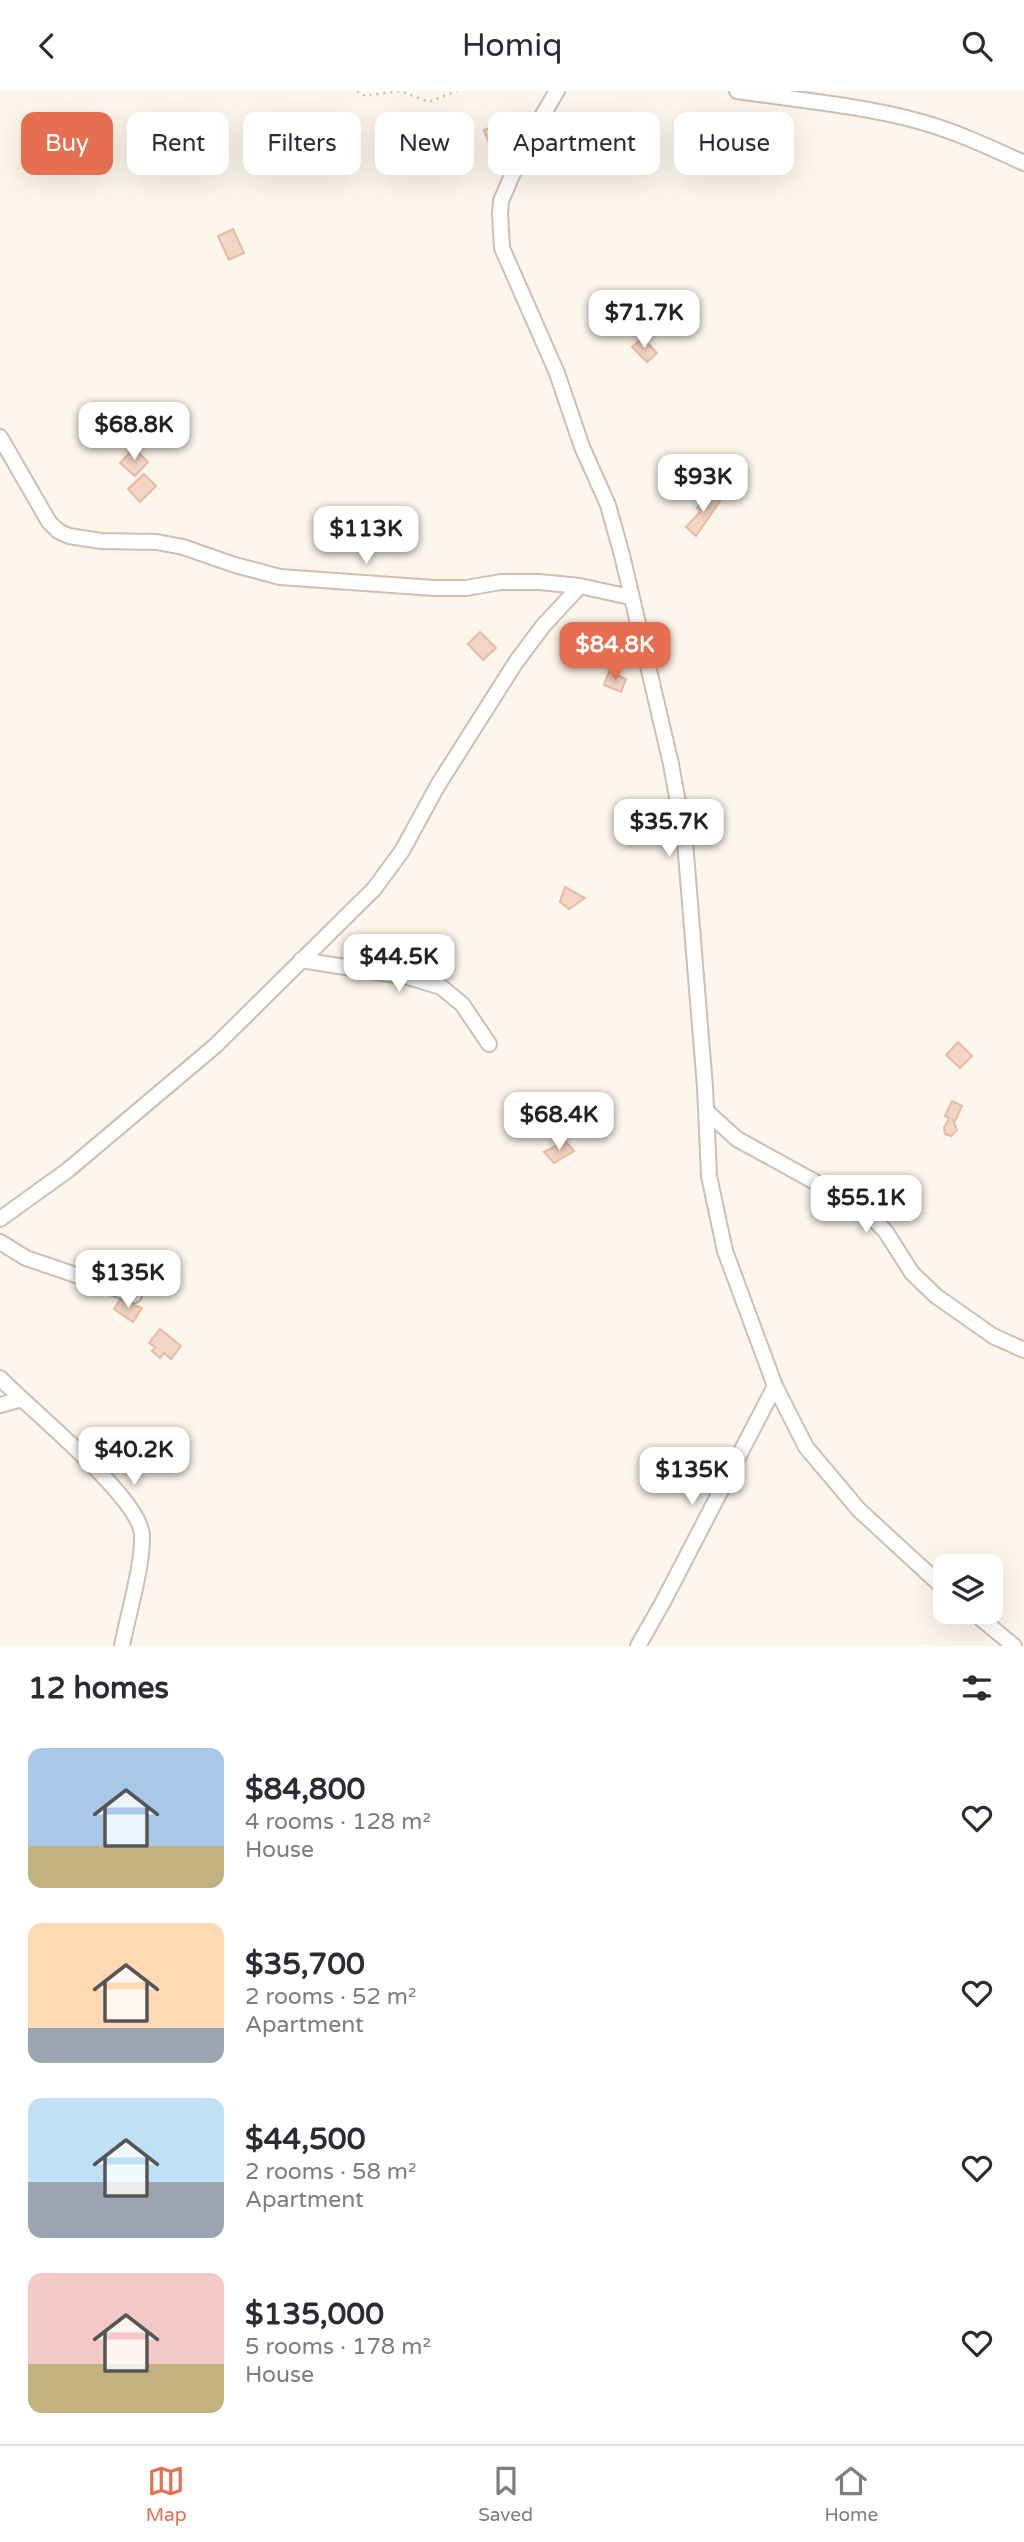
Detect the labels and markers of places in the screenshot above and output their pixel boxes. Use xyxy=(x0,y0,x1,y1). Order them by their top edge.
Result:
pin: $71.7K xyxy=(587,291,701,350)
pin: $68.8K xyxy=(77,403,191,462)
pin: $93K xyxy=(662,455,744,514)
pin: $113K xyxy=(317,507,415,566)
pin: $84.8K xyxy=(558,623,672,682)
pin: $35.7K xyxy=(612,799,726,859)
pin: $44.5K xyxy=(342,935,456,994)
pin: $68.4K xyxy=(502,1093,616,1152)
pin: $55.1K xyxy=(809,1175,923,1235)
pin: $135K xyxy=(79,1251,177,1310)
pin: $40.2K xyxy=(77,1427,191,1487)
pin: $135K xyxy=(643,1447,741,1507)

